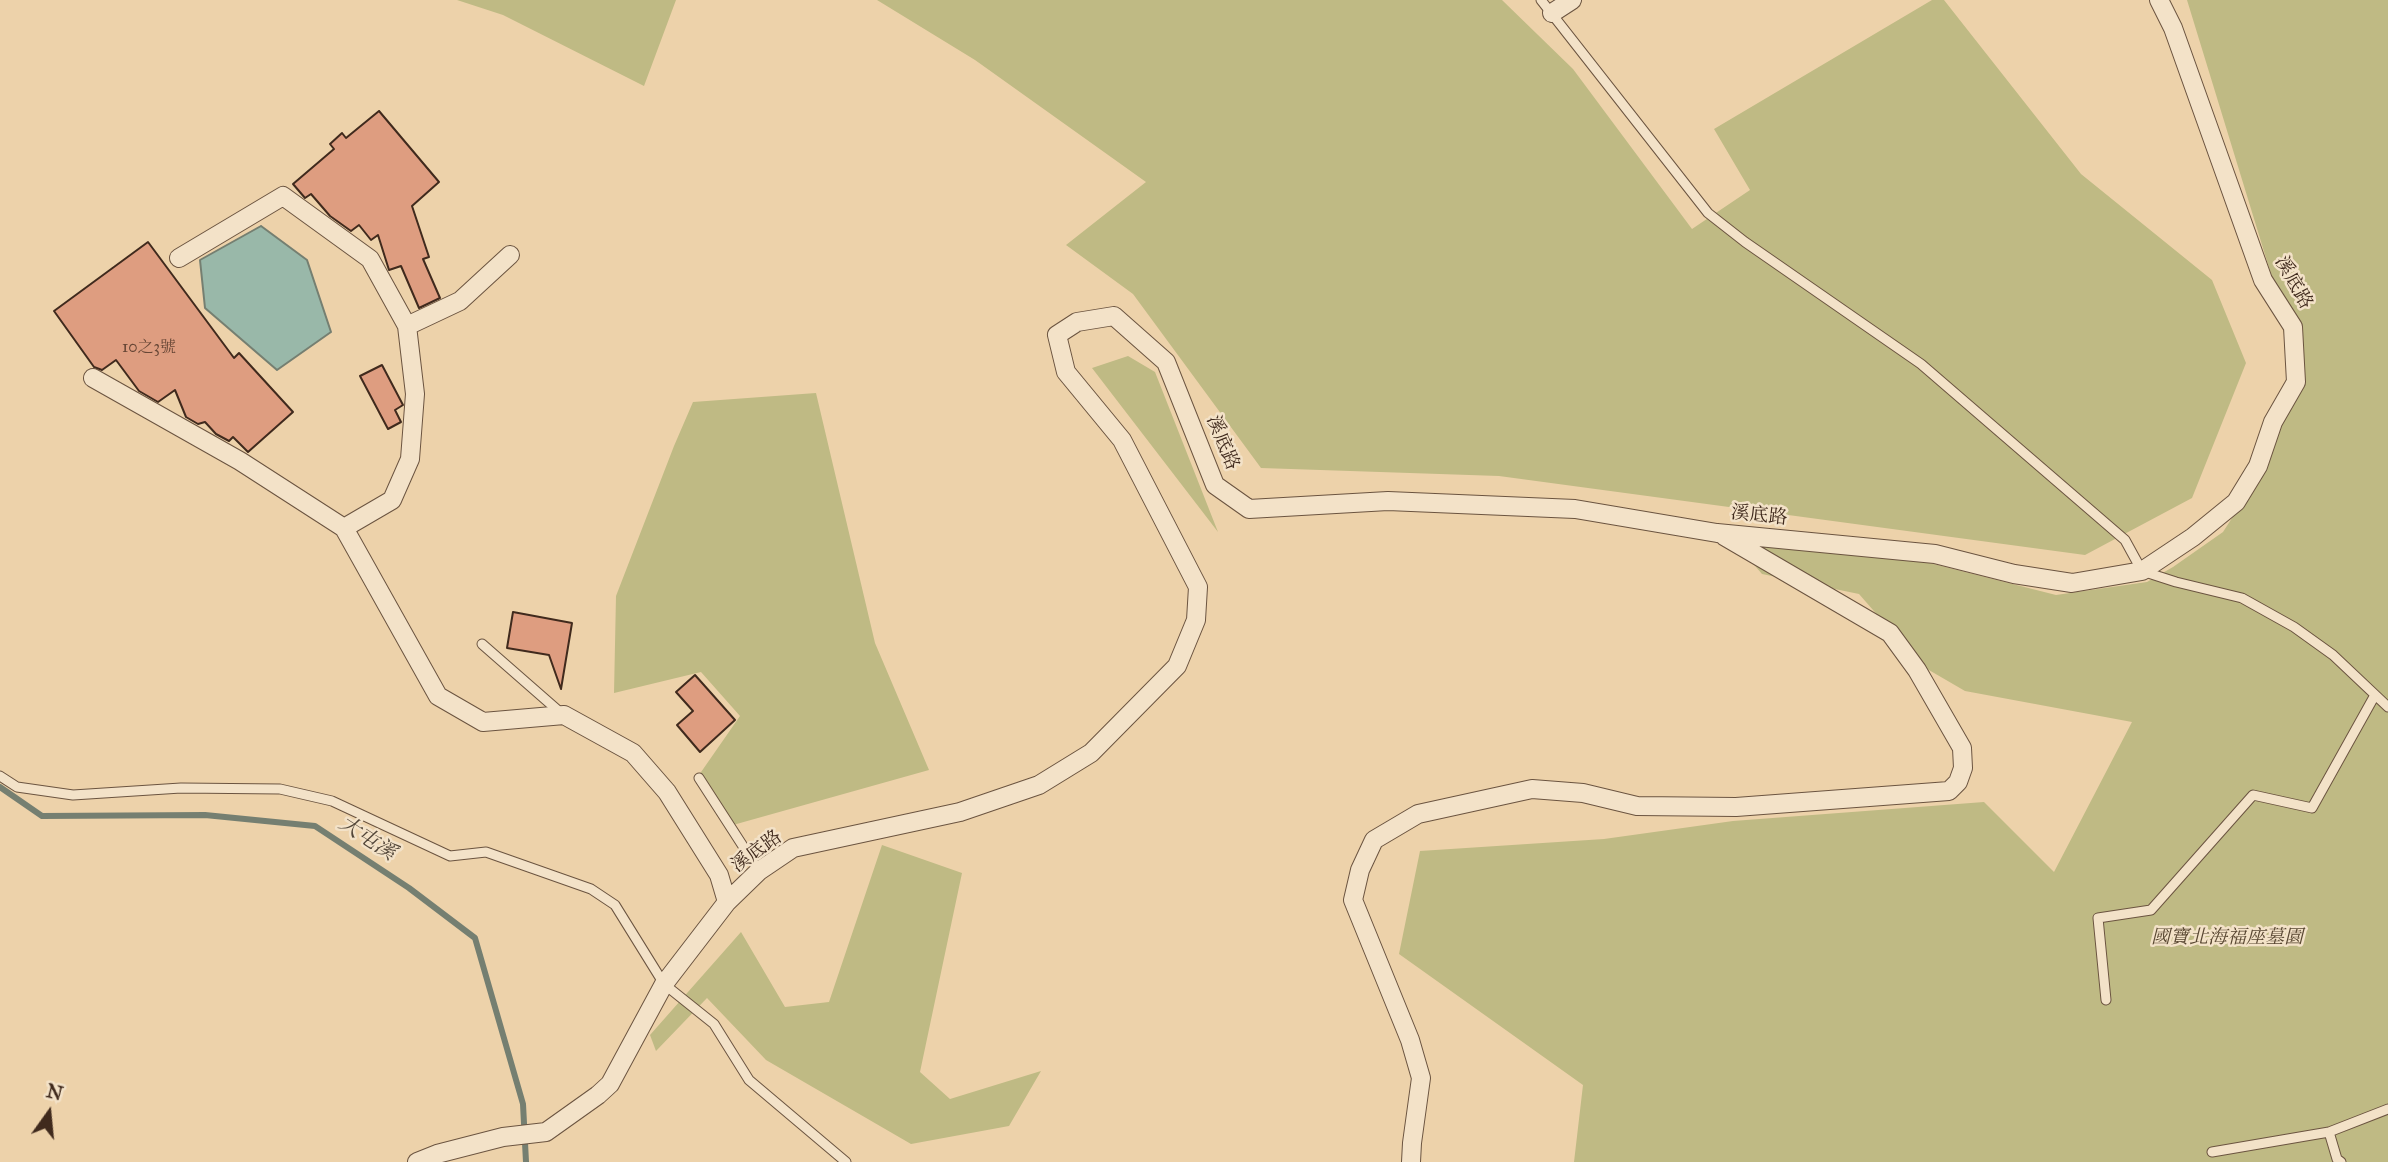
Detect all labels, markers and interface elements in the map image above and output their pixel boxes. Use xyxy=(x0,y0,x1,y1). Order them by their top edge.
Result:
street label: 溪底路 xyxy=(2269,253,2317,313)
house number: 10之3號 xyxy=(122,338,176,358)
street label: 溪底路 xyxy=(1201,412,1243,474)
street label: 溪底路 xyxy=(1729,502,1789,530)
water label: 大屯溪 xyxy=(334,811,400,867)
street label: 溪底路 xyxy=(727,826,787,878)
park label: 國寶北海福座墓園 xyxy=(2151,927,2303,949)
north arrow xyxy=(14,1078,84,1148)
text: N xyxy=(44,1079,65,1105)

